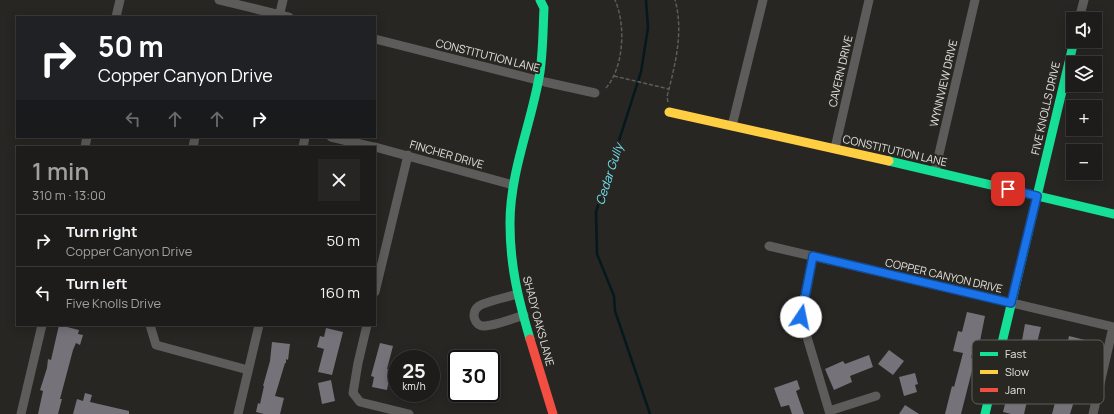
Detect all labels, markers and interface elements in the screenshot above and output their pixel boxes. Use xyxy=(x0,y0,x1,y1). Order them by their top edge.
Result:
map controls xyxy=(1066,12,1102,180)
button: sound xyxy=(1066,12,1102,48)
text: 50 m xyxy=(98,27,164,65)
icon: right xyxy=(32,32,84,84)
street label: CAVERN DRIVE xyxy=(824,34,856,108)
street label: CONSTITUTION LANE xyxy=(434,35,542,75)
street label: WYNNVIEW DRIVE xyxy=(926,38,960,128)
button: layers xyxy=(1066,56,1102,92)
street label: FIVE KNOLLS DRIVE xyxy=(1027,60,1063,156)
text: Copper Canyon Drive xyxy=(98,63,273,87)
button: + xyxy=(1066,100,1102,136)
icon: left xyxy=(122,108,144,130)
icon: ahead xyxy=(164,108,186,130)
icon: ahead xyxy=(206,108,228,130)
icon: right xyxy=(248,108,270,130)
street label: CONSTITUTION LANE xyxy=(841,131,949,169)
street label: FINCHER DRIVE xyxy=(408,136,486,172)
water label: Cedar Gully xyxy=(591,140,627,207)
button: − xyxy=(1066,144,1102,180)
text: 1 min xyxy=(32,154,89,187)
button: close xyxy=(318,159,360,201)
pin xyxy=(991,172,1025,206)
icon: arrive xyxy=(997,178,1019,200)
text: 310 m · 13:00 xyxy=(32,186,106,204)
text: Turn right xyxy=(66,221,137,242)
icon: right xyxy=(32,230,54,252)
text: 50 m xyxy=(326,230,360,251)
text: Copper Canyon Drive xyxy=(66,242,192,260)
street label: COPPER CANYON DRIVE xyxy=(884,254,1004,296)
text: Turn left xyxy=(66,273,128,294)
street label: SHADY OAKS LANE xyxy=(520,274,558,368)
icon: left xyxy=(32,282,54,304)
text: 160 m xyxy=(320,282,360,303)
text: Five Knolls Drive xyxy=(66,294,161,312)
position arrow xyxy=(780,296,822,338)
legend xyxy=(972,340,1104,404)
text: Fast xyxy=(1005,346,1027,361)
speed limit sign: 30 xyxy=(448,350,500,402)
text: 25 xyxy=(402,357,426,384)
text: Slow xyxy=(1005,364,1030,379)
text: km/h xyxy=(402,379,426,393)
text: Jam xyxy=(1005,382,1026,397)

